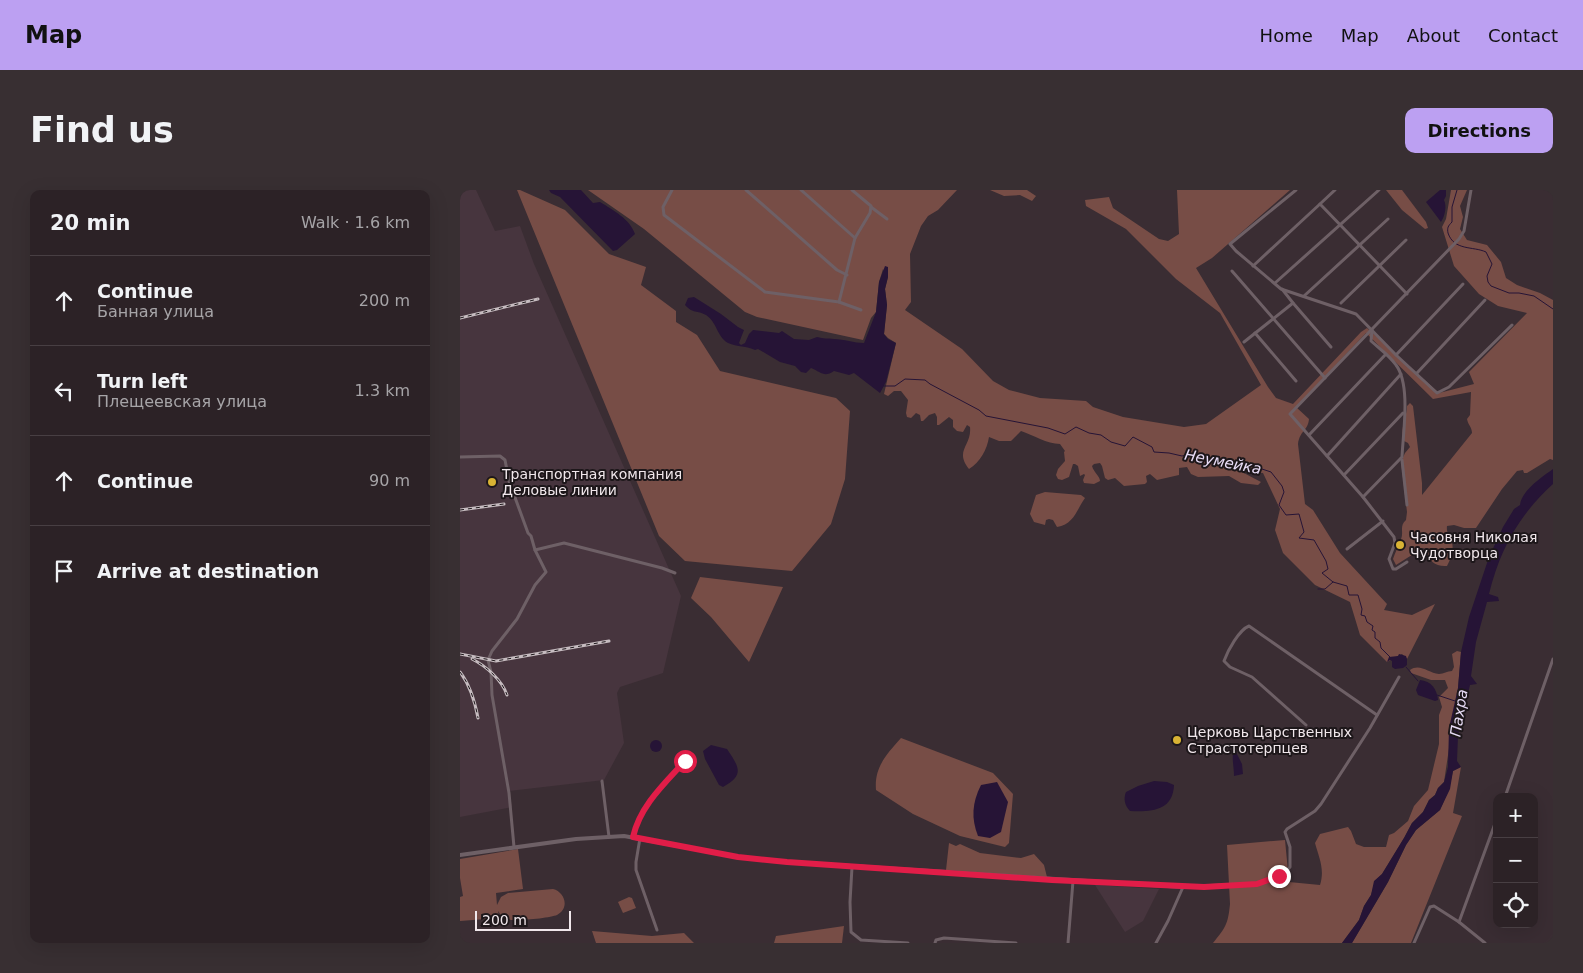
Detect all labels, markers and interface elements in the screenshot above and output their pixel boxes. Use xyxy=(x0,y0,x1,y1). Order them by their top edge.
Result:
text: Map xyxy=(25,21,82,49)
text: Home xyxy=(1260,25,1313,46)
text: Map xyxy=(1341,25,1379,46)
text: About xyxy=(1407,25,1460,46)
text: Contact xyxy=(1488,25,1558,46)
button: Directions xyxy=(1405,108,1553,153)
text: Find us xyxy=(30,110,174,150)
text: 20 min xyxy=(50,211,131,235)
text: Walk · 1.6 km xyxy=(301,213,410,232)
text: Continue xyxy=(97,280,193,302)
icon: ahead xyxy=(50,287,78,315)
text: 200 m xyxy=(359,291,410,310)
text: Банная улица xyxy=(97,302,214,321)
text: Turn left xyxy=(97,370,188,392)
icon: left xyxy=(50,377,78,405)
text: 1.3 km xyxy=(355,381,410,400)
text: Плещеевская улица xyxy=(97,392,267,411)
water label: Неумейка xyxy=(1183,446,1263,478)
place label: Транспортная компания Деловые линии xyxy=(501,466,682,498)
icon: ahead xyxy=(50,467,78,495)
text: Continue xyxy=(97,470,193,492)
text: 90 m xyxy=(369,471,410,490)
marker: Транспортная компания Деловые линии xyxy=(486,476,498,488)
place label: Часовня Николая Чудотворца xyxy=(1410,529,1537,561)
marker: Часовня Николая Чудотворца xyxy=(1394,539,1406,551)
icon: arrive xyxy=(50,557,78,585)
text: Arrive at destination xyxy=(97,560,319,582)
water label: Пахра xyxy=(1446,688,1472,738)
place label: Церковь Царственных Страстотерпцев xyxy=(1187,724,1352,756)
marker: Церковь Царственных Страстотерпцев xyxy=(1171,734,1183,746)
route start xyxy=(674,750,697,773)
map controls xyxy=(1493,793,1538,928)
button: + xyxy=(1493,793,1538,838)
button: − xyxy=(1493,838,1538,883)
route end xyxy=(1268,865,1291,888)
button: locate xyxy=(1493,883,1538,928)
scale bar xyxy=(475,908,571,931)
text: 200 m xyxy=(482,912,527,928)

